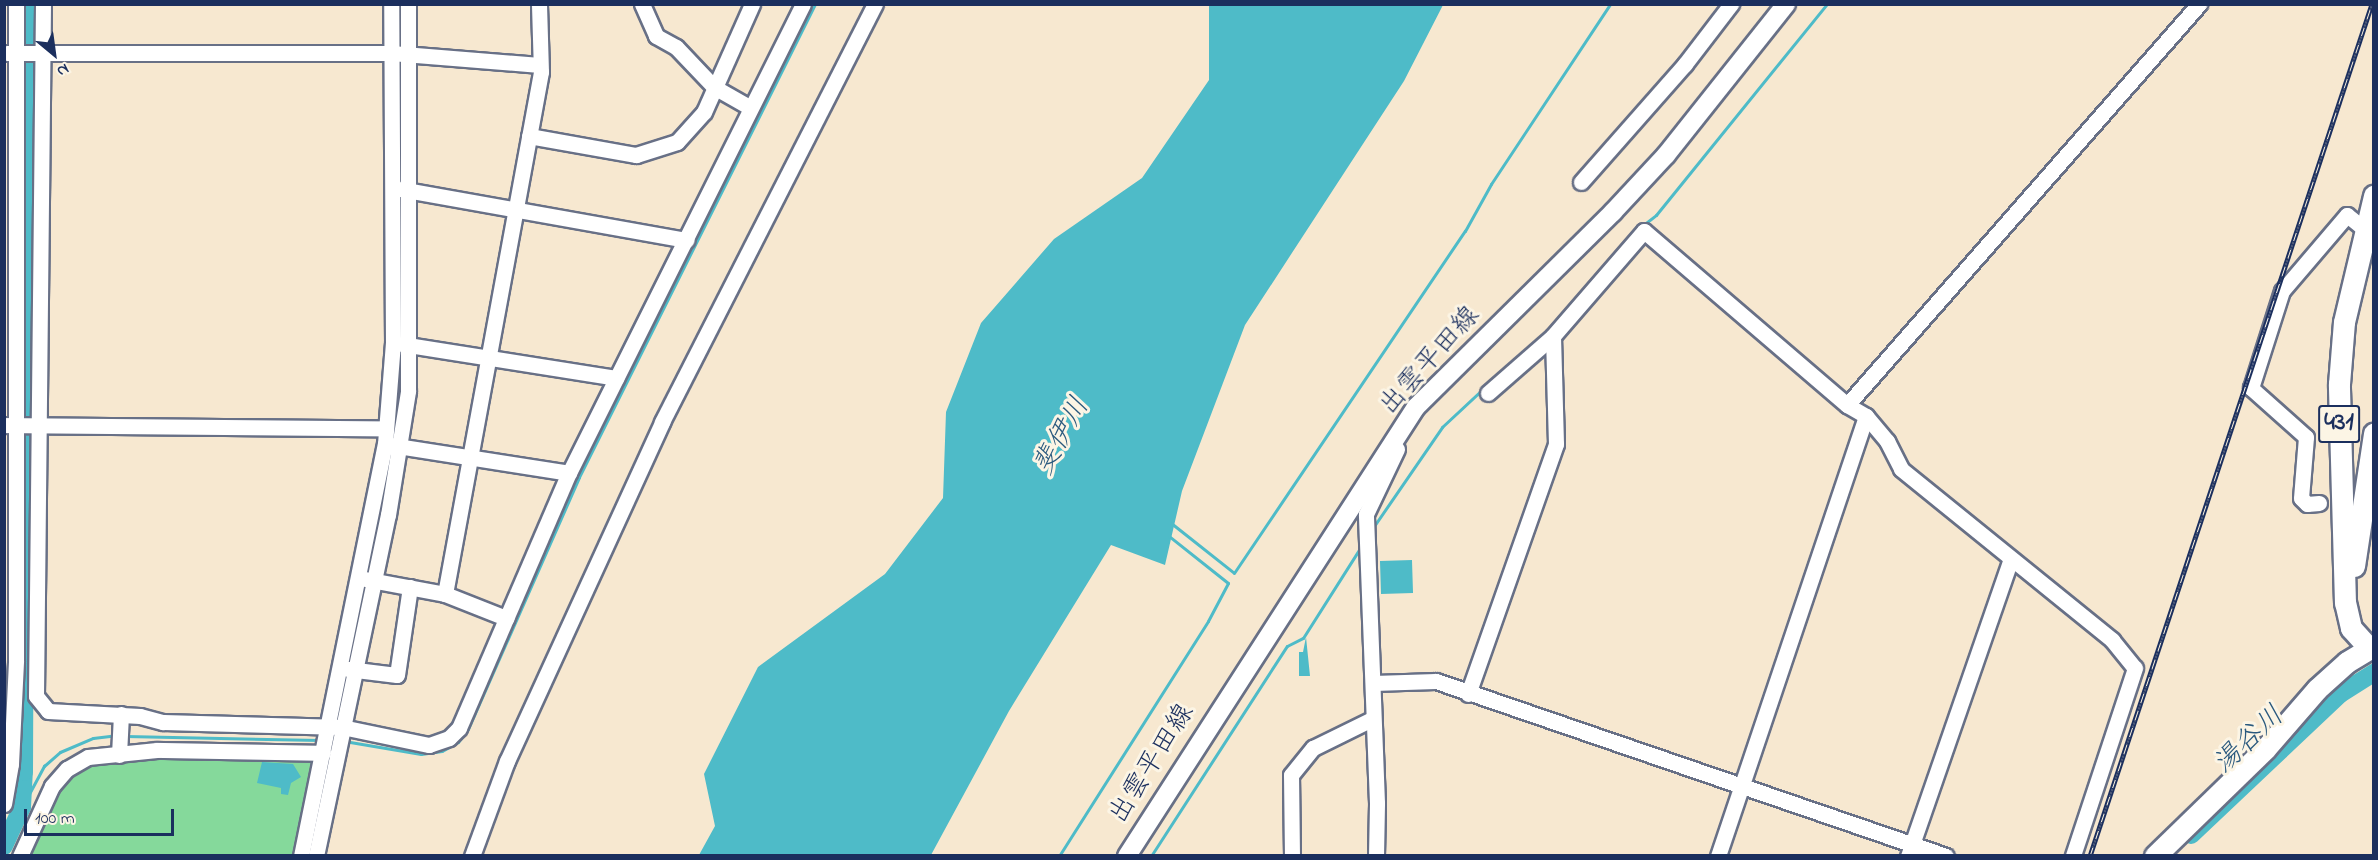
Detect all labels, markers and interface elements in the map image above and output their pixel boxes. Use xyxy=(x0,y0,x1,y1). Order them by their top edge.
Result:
north arrow xyxy=(24,24,84,84)
text: N xyxy=(52,57,73,83)
street label: 出雲平田線 xyxy=(1373,300,1487,422)
water label: 斐伊川 xyxy=(1028,392,1098,482)
road number: 431 xyxy=(2318,401,2360,447)
street label: 出雲平田線 xyxy=(1102,698,1202,830)
water label: 湯谷川 xyxy=(2208,700,2292,782)
scale bar xyxy=(27,797,177,835)
text: 100 m xyxy=(35,806,75,832)

